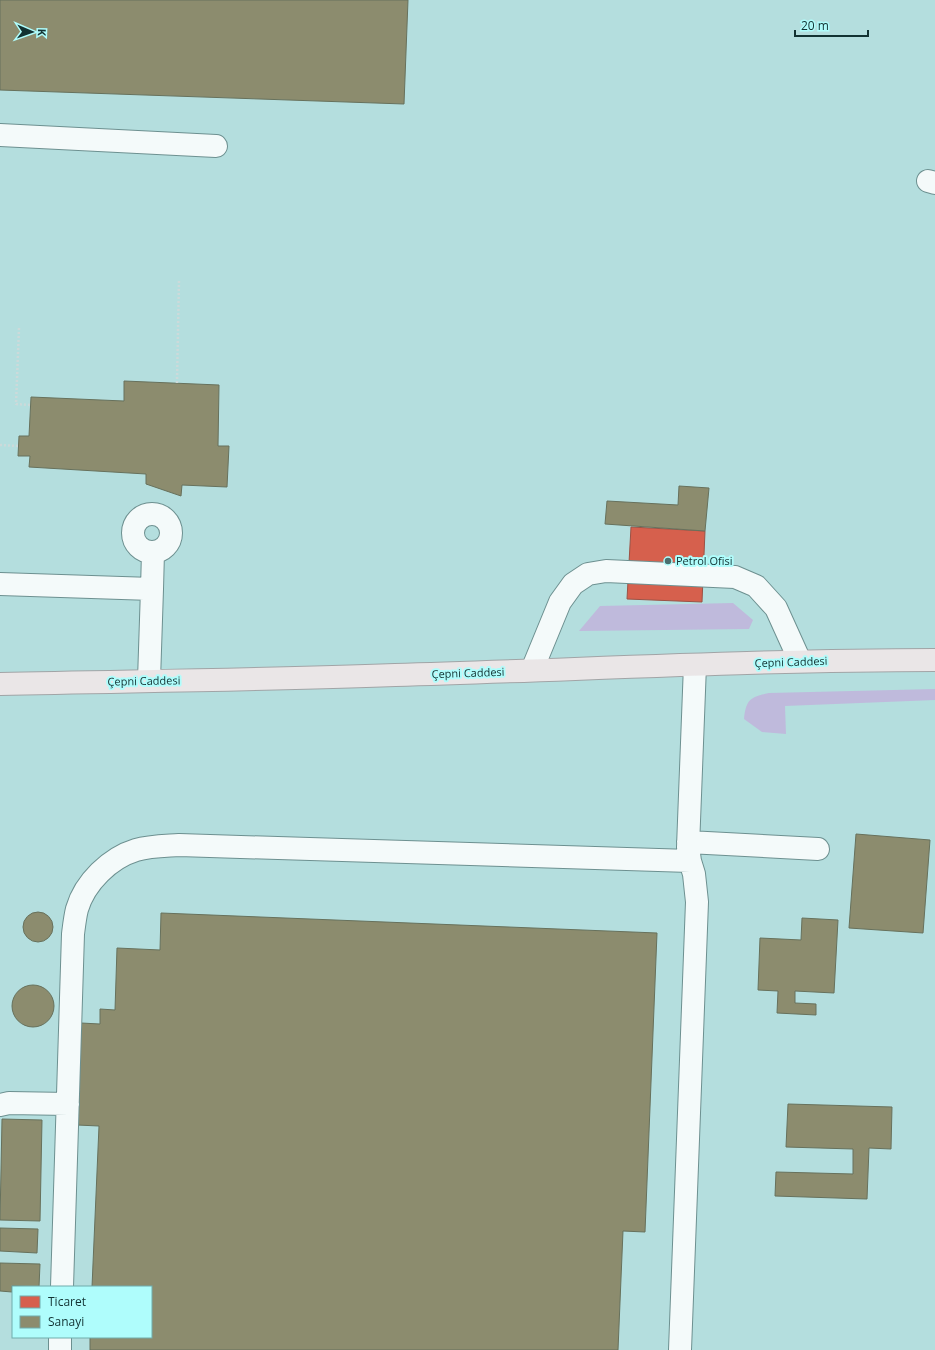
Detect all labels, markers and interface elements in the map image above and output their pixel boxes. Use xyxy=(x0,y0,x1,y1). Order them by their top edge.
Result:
north arrow xyxy=(12,12,52,52)
scale bar xyxy=(795,12,868,38)
text: 20 m xyxy=(801,17,829,34)
text: K xyxy=(35,28,50,37)
place label: Petrol Ofisi xyxy=(676,553,733,568)
marker: Petrol Ofisi xyxy=(663,556,673,566)
street label: Çepni Caddesi xyxy=(754,653,828,670)
street label: Çepni Caddesi xyxy=(431,664,505,681)
street label: Çepni Caddesi xyxy=(107,672,181,689)
legend xyxy=(12,1286,152,1338)
text: Ticaret xyxy=(48,1293,86,1310)
text: Sanayi xyxy=(48,1313,84,1330)

